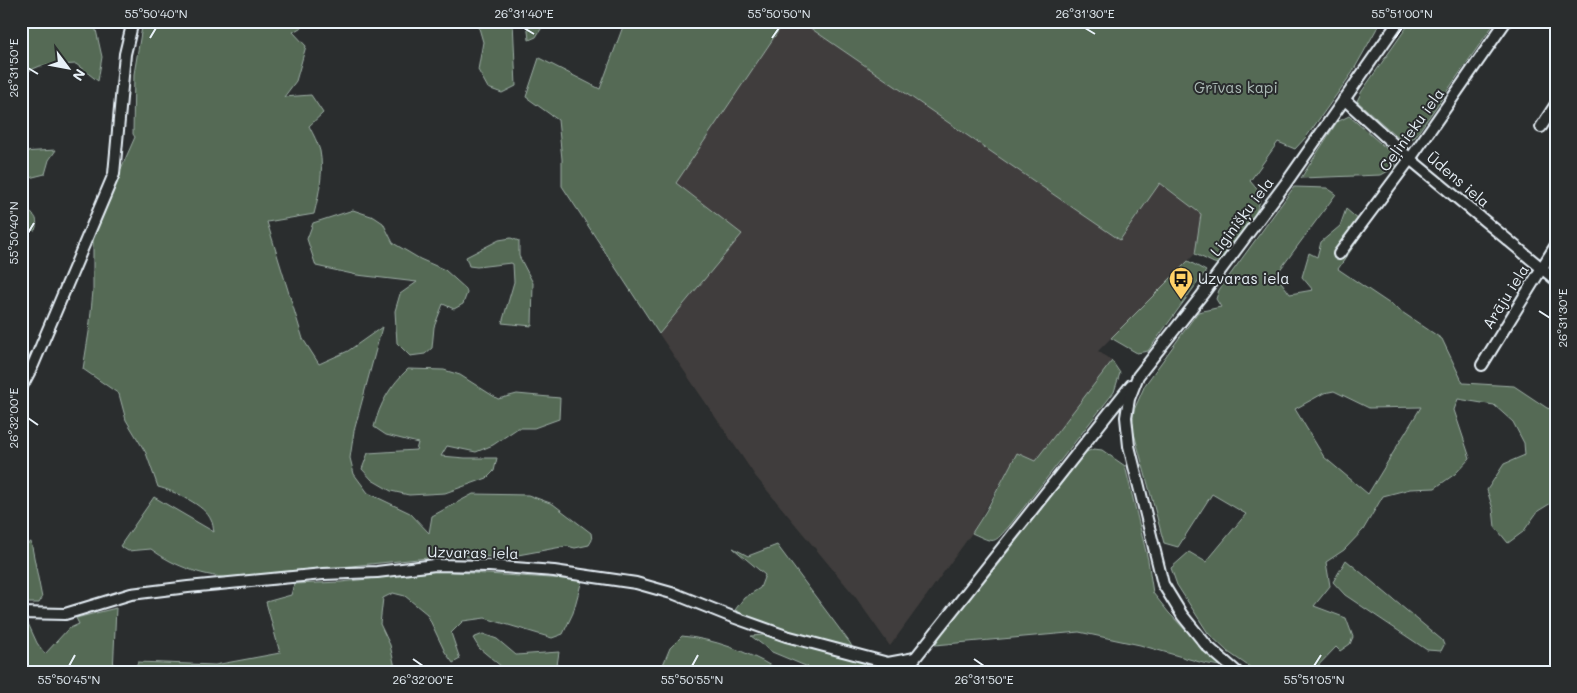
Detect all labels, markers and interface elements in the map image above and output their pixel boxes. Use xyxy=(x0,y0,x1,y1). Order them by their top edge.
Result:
text: 55°50'40"N xyxy=(124,5,188,21)
text: 26°31'40"E xyxy=(494,5,554,21)
text: 55°50'50"N xyxy=(747,5,811,21)
text: 26°31'30"E xyxy=(1055,5,1115,21)
text: 55°51'00"N xyxy=(1371,5,1433,21)
text: 26°31'50"E xyxy=(5,38,21,98)
north arrow xyxy=(42,42,92,92)
text: N xyxy=(69,66,90,85)
park label: Grīvas kapi xyxy=(1194,77,1278,97)
street label: Ceļinieku iela xyxy=(1374,84,1449,176)
street label: Ūdens iela xyxy=(1423,147,1494,211)
street label: Liginišķu iela xyxy=(1205,173,1278,261)
text: 55°50'40"N xyxy=(5,201,21,265)
street label: Arāju iela xyxy=(1478,261,1533,332)
bus stop icon: Uzvaras iela xyxy=(1168,266,1194,300)
place label: Uzvaras iela xyxy=(1198,268,1290,288)
text: 26°31'30"E xyxy=(1554,288,1570,348)
text: 26°32'00"E xyxy=(5,387,21,448)
street label: Uzvaras iela xyxy=(427,541,519,563)
text: 55°50'45"N xyxy=(38,671,100,687)
text: 26°32'00"E xyxy=(393,671,454,687)
text: 55°50'55"N xyxy=(661,671,723,687)
text: 26°31'50"E xyxy=(954,671,1014,687)
text: 55°51'05"N xyxy=(1283,671,1345,687)

